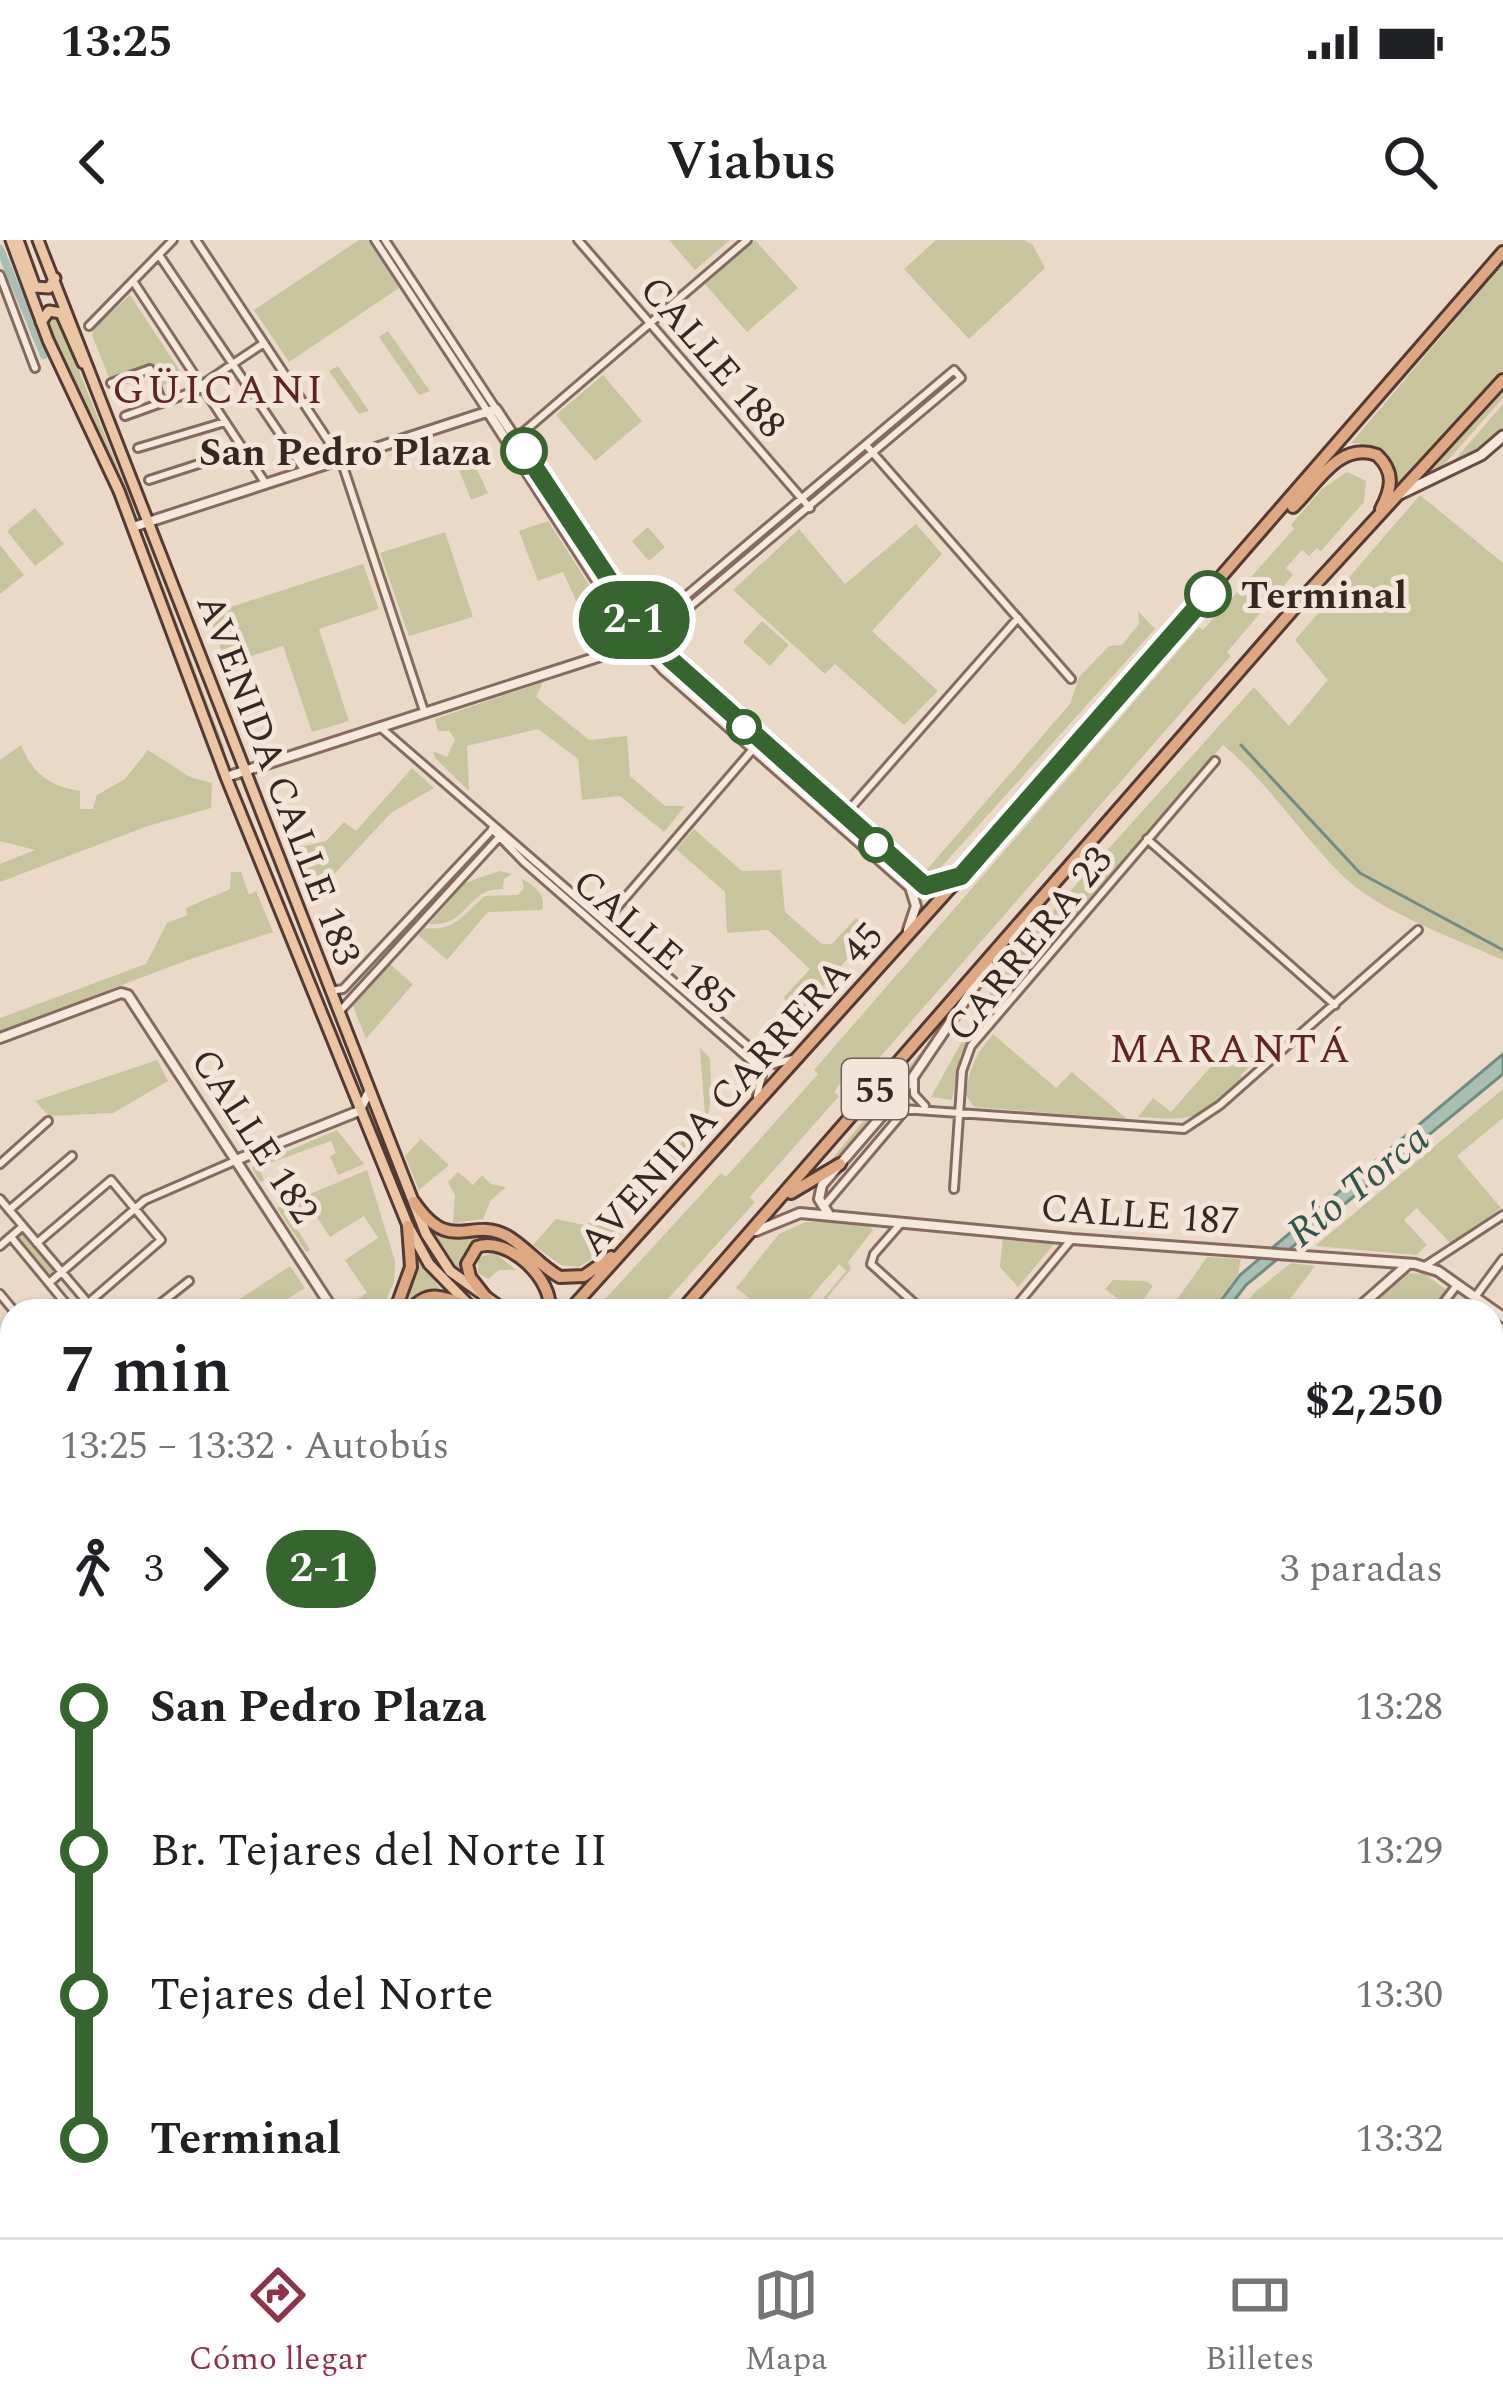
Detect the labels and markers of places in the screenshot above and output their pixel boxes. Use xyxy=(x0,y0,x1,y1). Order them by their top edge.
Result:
place label: San Pedro Plaza xyxy=(199,424,491,483)
marker: San Pedro Plaza xyxy=(502,429,546,473)
place label: Terminal xyxy=(1241,567,1407,626)
marker: Terminal xyxy=(1186,572,1230,616)
unlabelled marker xyxy=(728,711,760,743)
unlabelled marker xyxy=(860,829,892,861)

